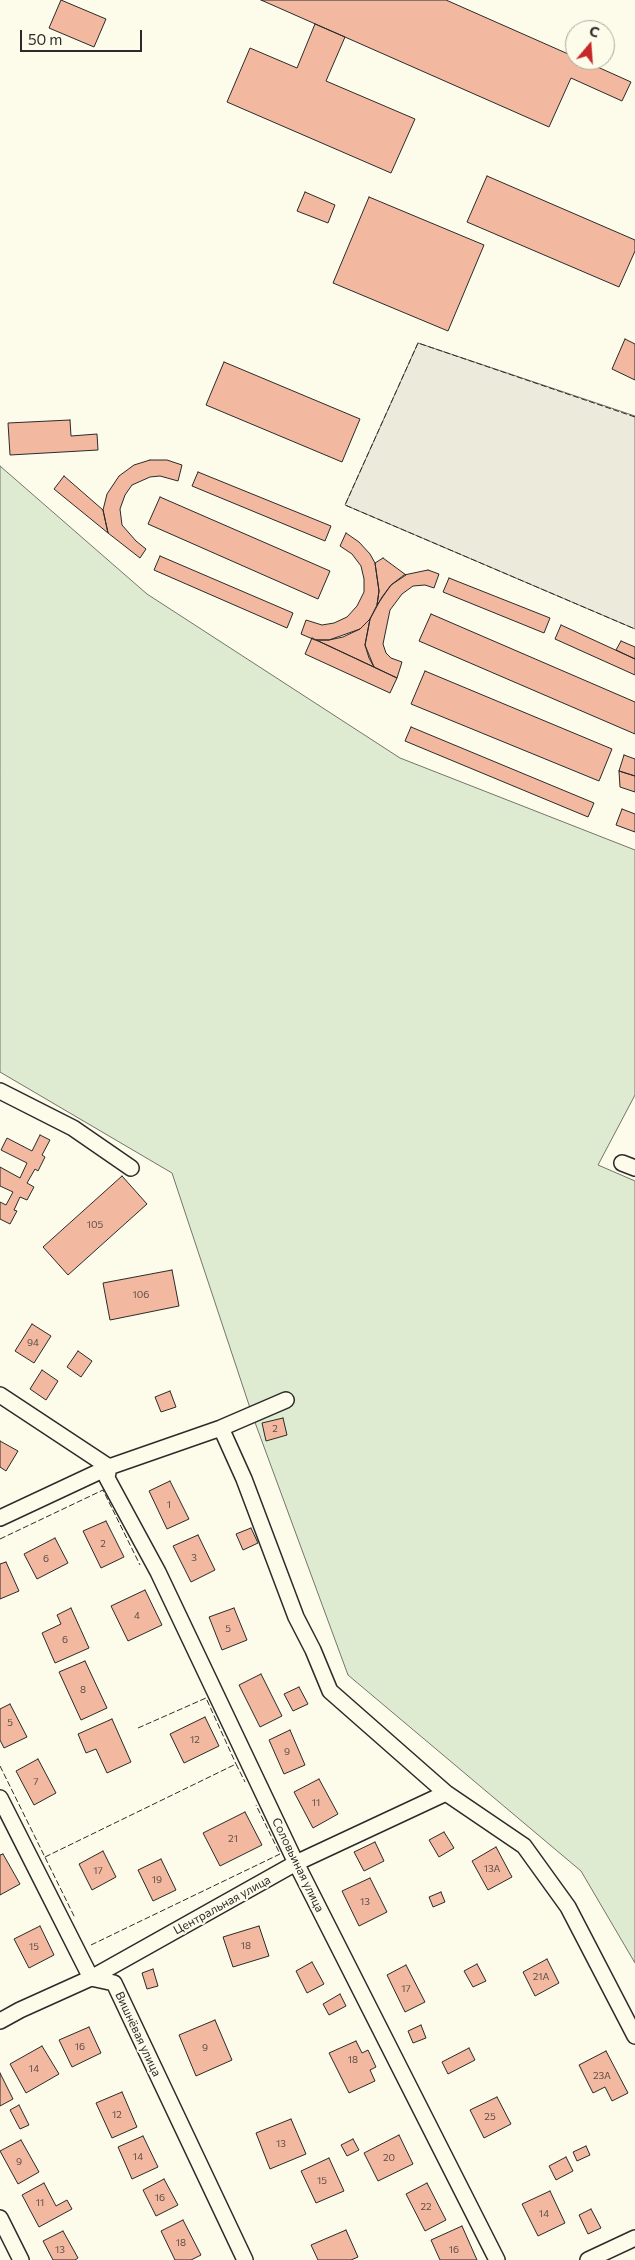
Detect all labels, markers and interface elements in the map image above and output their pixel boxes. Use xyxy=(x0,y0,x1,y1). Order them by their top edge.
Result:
scale bar xyxy=(22,20,145,52)
north arrow xyxy=(565,20,615,70)
text: С xyxy=(587,22,602,41)
text: 50 m xyxy=(28,30,62,48)
house number: 105 xyxy=(87,1219,103,1231)
house number: 106 xyxy=(133,1289,149,1301)
house number: 94 xyxy=(27,1337,39,1349)
house number: 2 xyxy=(272,1423,278,1435)
house number: 1 xyxy=(167,1499,171,1511)
house number: 2 xyxy=(100,1538,106,1550)
house number: 3 xyxy=(191,1552,197,1564)
house number: 6 xyxy=(43,1553,49,1565)
house number: 4 xyxy=(134,1610,140,1622)
house number: 5 xyxy=(225,1623,231,1635)
house number: 6 xyxy=(62,1634,68,1646)
house number: 8 xyxy=(80,1684,86,1696)
house number: 5 xyxy=(7,1717,13,1729)
house number: 12 xyxy=(190,1734,200,1746)
house number: 9 xyxy=(284,1746,290,1758)
house number: 7 xyxy=(33,1776,39,1788)
house number: 11 xyxy=(312,1797,320,1809)
street label: Соловьиная улица xyxy=(269,1815,327,1915)
house number: 21 xyxy=(228,1833,238,1845)
house number: 13А xyxy=(484,1863,500,1875)
house number: 17 xyxy=(93,1865,103,1877)
street label: Центральная улица xyxy=(171,1872,273,1938)
house number: 19 xyxy=(152,1874,162,1886)
house number: 13 xyxy=(360,1896,370,1908)
house number: 18 xyxy=(241,1940,251,1952)
house number: 15 xyxy=(29,1941,39,1953)
house number: 21А xyxy=(533,1971,549,1983)
house number: 17 xyxy=(401,1983,411,1995)
street label: Вишнёвая улица xyxy=(112,1989,164,2079)
house number: 16 xyxy=(75,2041,85,2053)
house number: 9 xyxy=(202,2042,208,2054)
house number: 18 xyxy=(348,2054,358,2066)
house number: 14 xyxy=(29,2063,39,2075)
house number: 23А xyxy=(593,2070,611,2082)
house number: 12 xyxy=(112,2109,122,2121)
house number: 25 xyxy=(484,2111,496,2123)
house number: 13 xyxy=(276,2138,286,2150)
house number: 14 xyxy=(133,2151,143,2163)
house number: 20 xyxy=(383,2152,395,2164)
house number: 9 xyxy=(16,2156,22,2168)
house number: 15 xyxy=(317,2175,327,2187)
house number: 16 xyxy=(155,2192,165,2204)
house number: 11 xyxy=(36,2197,44,2209)
house number: 22 xyxy=(420,2201,432,2213)
house number: 14 xyxy=(539,2208,549,2220)
house number: 18 xyxy=(176,2237,186,2249)
house number: 13 xyxy=(55,2244,65,2256)
house number: 16 xyxy=(449,2244,459,2256)

